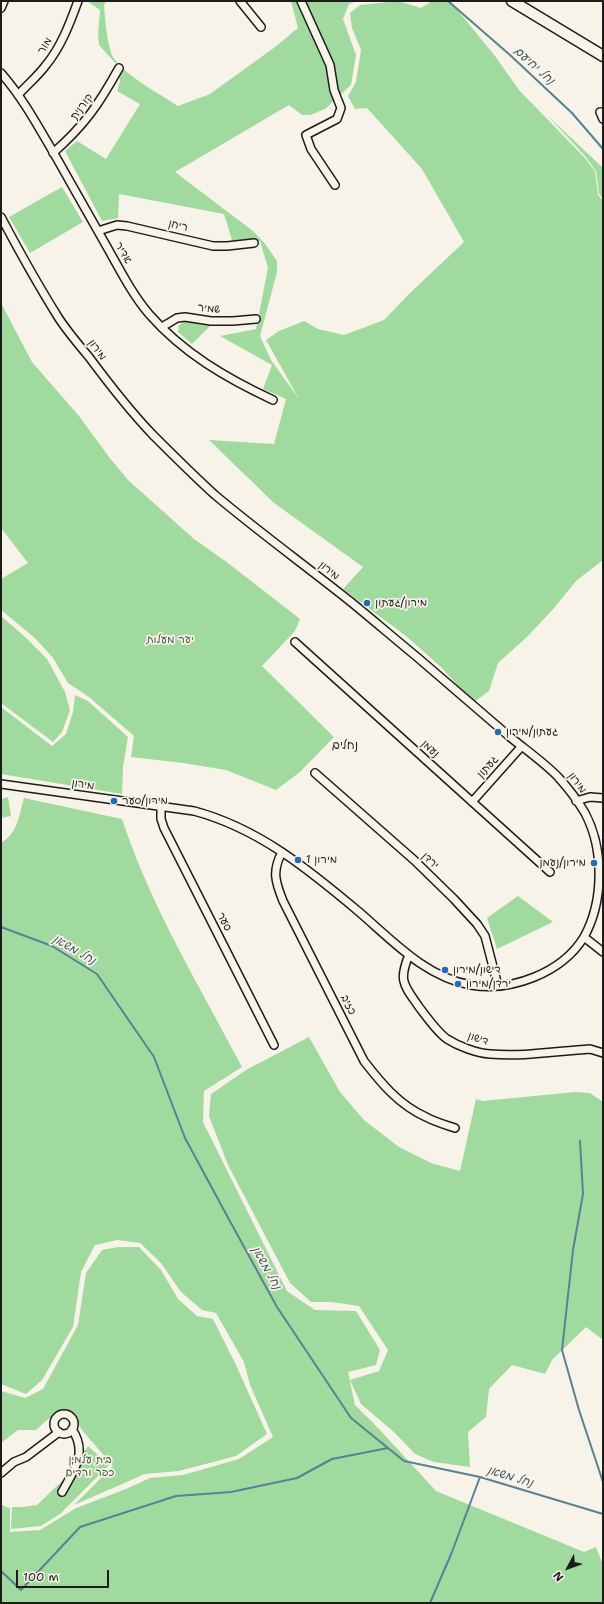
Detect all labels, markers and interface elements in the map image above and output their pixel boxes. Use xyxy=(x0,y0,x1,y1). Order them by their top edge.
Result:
street label: מור xyxy=(35,35,55,57)
water label: נחל יחיעם xyxy=(511,44,557,88)
street label: קורנית xyxy=(68,91,96,123)
street label: ריחן xyxy=(167,217,189,235)
street label: אדיר xyxy=(112,240,134,266)
street label: שמיר xyxy=(197,301,221,317)
street label: מירון xyxy=(85,337,109,363)
street label: מירון xyxy=(316,559,342,583)
place label: מירון/געתון xyxy=(375,596,427,610)
marker: מירון/געתון xyxy=(362,598,372,608)
park label: יער מעלות xyxy=(146,633,194,647)
place label: געתון/מירון xyxy=(506,725,558,739)
marker: געתון/מירון xyxy=(493,727,503,737)
street label: נעמן xyxy=(418,737,442,761)
district label: נחלים xyxy=(332,739,358,753)
street label: געתון xyxy=(475,753,501,781)
street label: מירון xyxy=(565,770,589,796)
street label: מירון xyxy=(71,777,95,793)
place label: מירון/סער xyxy=(122,794,168,808)
marker: מירון/סער xyxy=(109,796,119,806)
street label: ירדן xyxy=(419,850,441,872)
place label: מירון 1 xyxy=(306,853,337,867)
marker: מירון 1 xyxy=(293,855,303,865)
place label: מירון/נעמן xyxy=(539,856,586,870)
marker: מירון/נעמן xyxy=(589,858,599,868)
street label: סער xyxy=(214,910,234,934)
water label: נחל משאן xyxy=(50,932,98,968)
place label: דישון/מירון xyxy=(453,963,501,977)
marker: דישון/מירון xyxy=(440,965,450,975)
place label: ירדן/מירון xyxy=(466,977,511,991)
marker: ירדן/מירון xyxy=(453,979,463,989)
street label: כזיב xyxy=(337,993,359,1017)
street label: דישון xyxy=(466,1029,490,1049)
water label: נחל משאן xyxy=(248,1244,284,1292)
park label: בית עלמין כפר ורדים xyxy=(66,1453,114,1479)
water label: נחל משאן xyxy=(485,1463,535,1491)
north arrow xyxy=(548,1548,588,1588)
scale bar xyxy=(18,1562,111,1588)
text: N xyxy=(550,1568,567,1584)
text: 100 m xyxy=(23,1569,59,1585)

